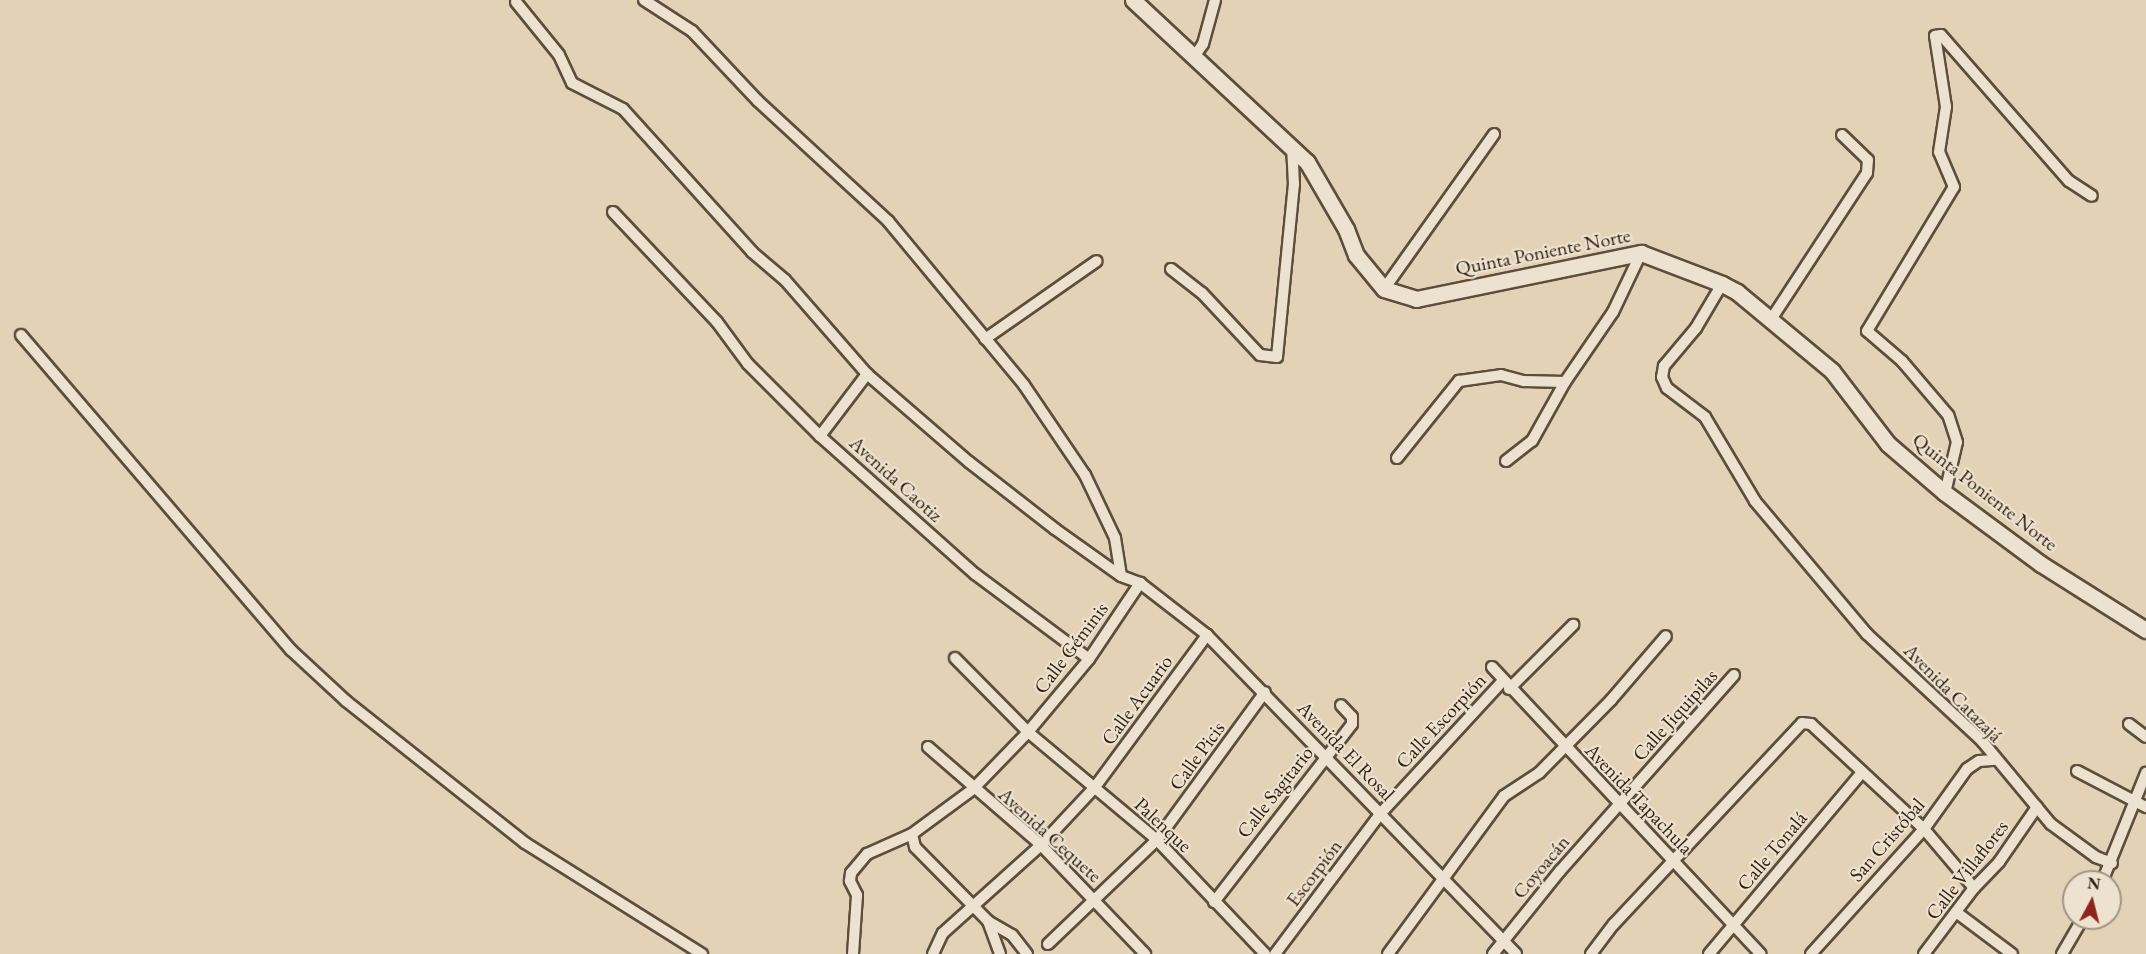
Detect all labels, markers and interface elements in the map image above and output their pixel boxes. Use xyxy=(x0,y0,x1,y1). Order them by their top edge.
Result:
street label: Quinta Poniente Norte xyxy=(1453,223,1633,281)
street label: Quinta Poniente Norte xyxy=(1908,428,2062,556)
street label: Avenida Caotiz xyxy=(845,431,947,527)
street label: Calle Géminis xyxy=(1029,598,1113,698)
street label: Avenida Catazajá xyxy=(1899,639,2007,747)
street label: Calle Acuario xyxy=(1096,650,1178,750)
street label: Calle Jiquipilas xyxy=(1627,664,1723,766)
street label: Calle Escorpión xyxy=(1391,668,1491,774)
street label: Avenida El Rosal xyxy=(1292,696,1400,806)
street label: Calle Picis xyxy=(1164,717,1230,795)
street label: Avenida Tapachula xyxy=(1580,738,1698,860)
street label: Calle Sagitario xyxy=(1232,741,1318,843)
street label: Avenida Cequete xyxy=(993,782,1107,888)
street label: Palenque xyxy=(1129,792,1197,858)
street label: San Cristóbal xyxy=(1844,793,1930,887)
street label: Calle Tonalá xyxy=(1732,806,1812,896)
street label: Calle Villaflores xyxy=(1921,815,2013,925)
street label: Coyoacán xyxy=(1507,830,1575,904)
street label: Escorpión xyxy=(1281,835,1347,911)
north arrow xyxy=(2062,870,2122,930)
text: N xyxy=(2086,872,2102,895)

